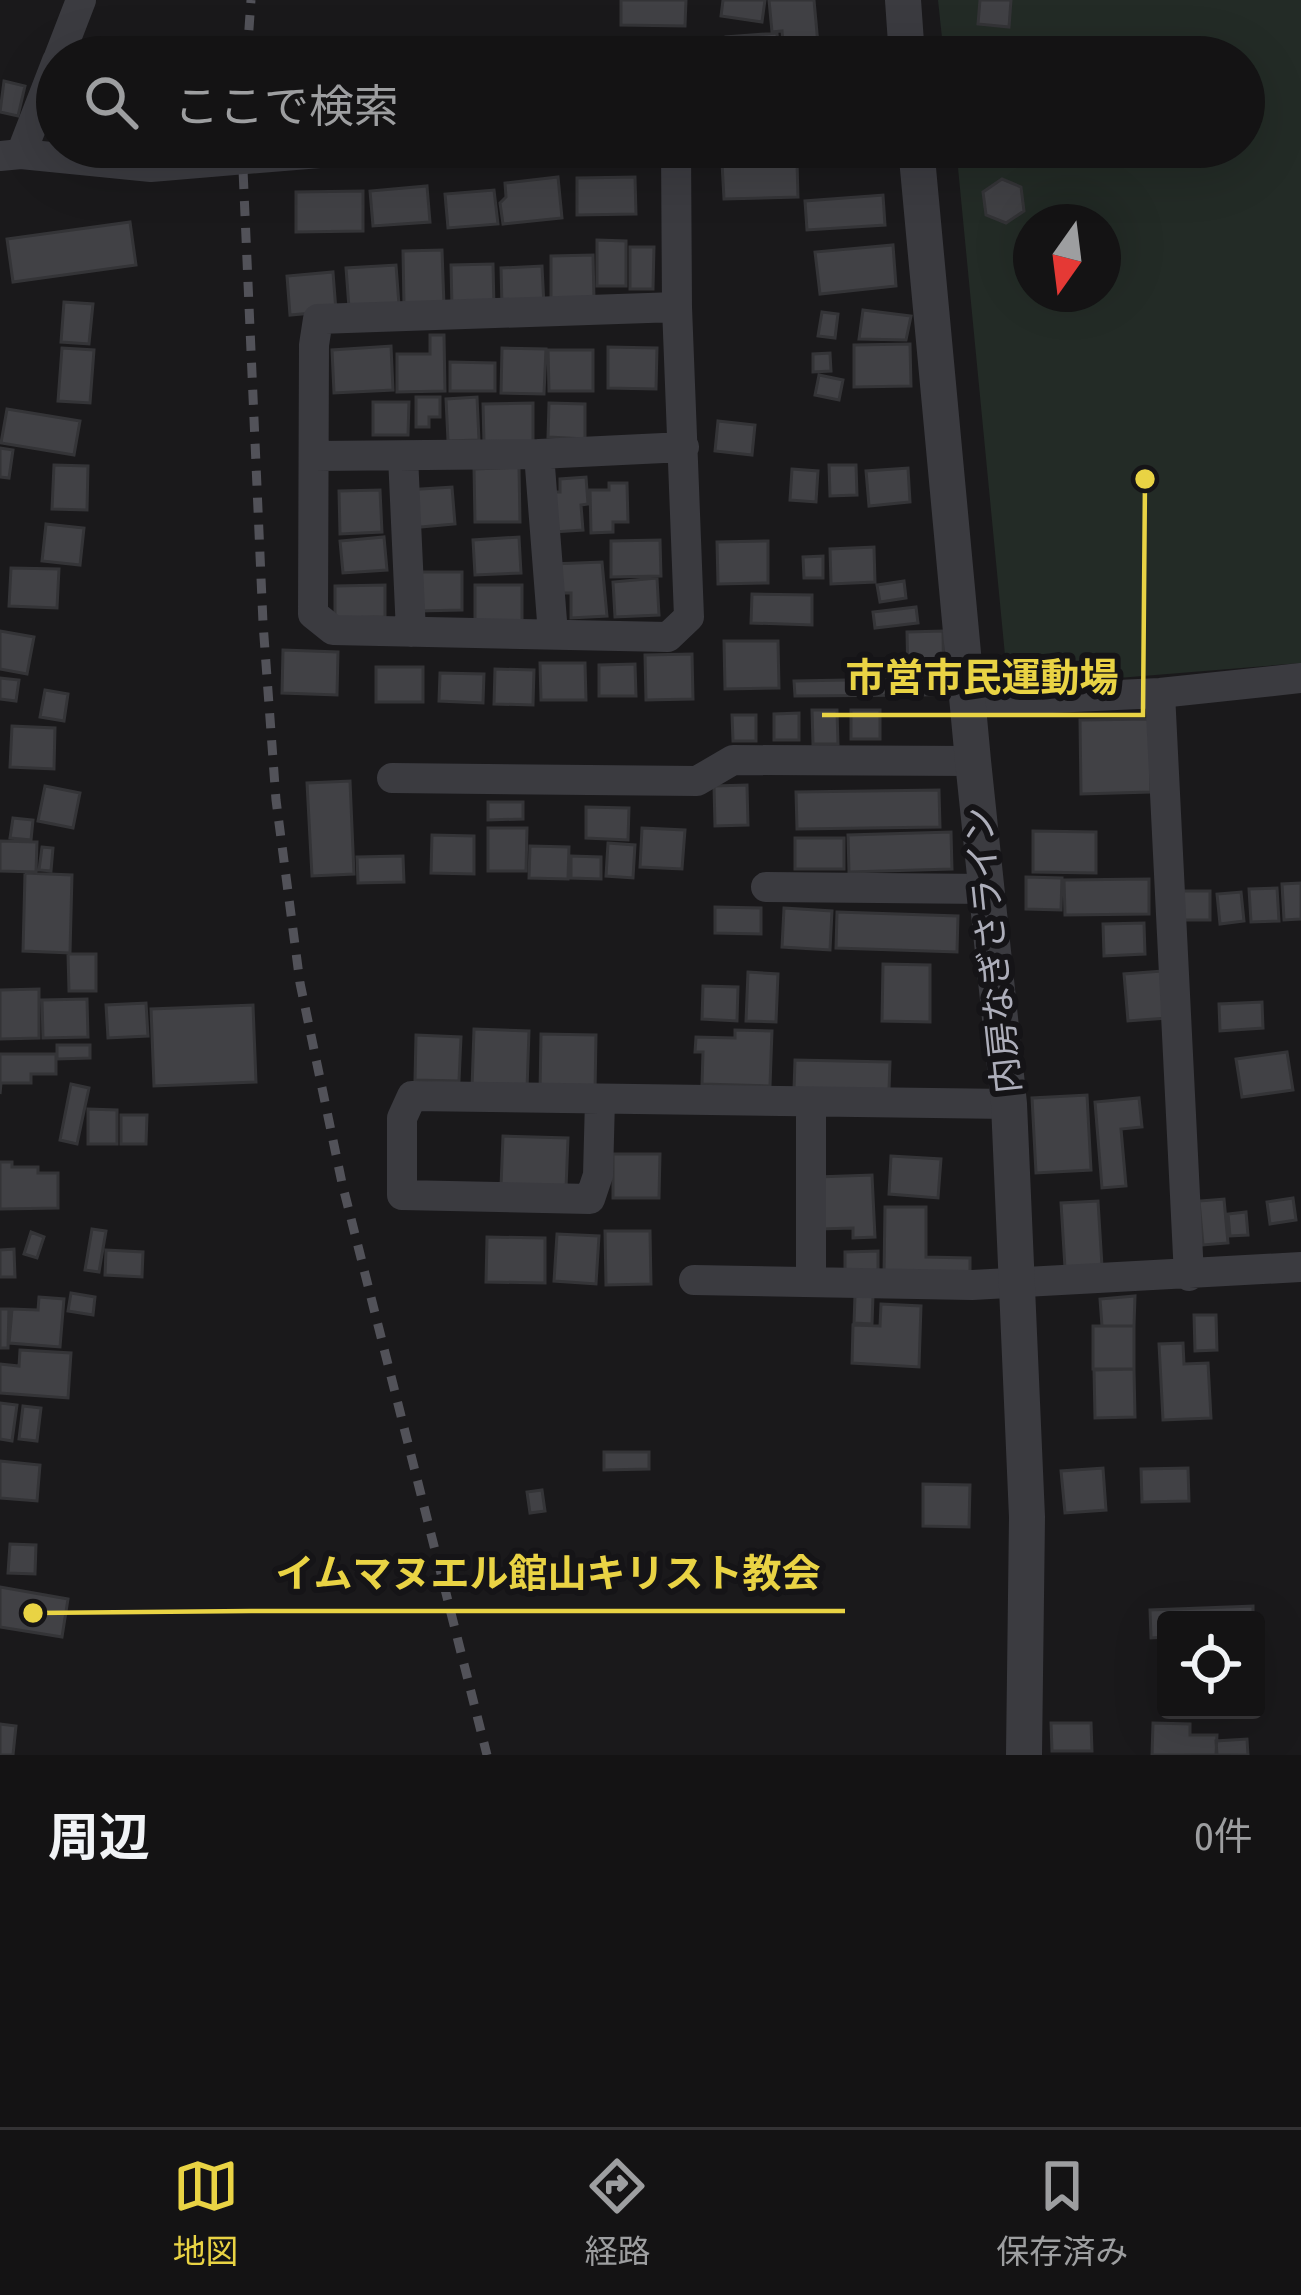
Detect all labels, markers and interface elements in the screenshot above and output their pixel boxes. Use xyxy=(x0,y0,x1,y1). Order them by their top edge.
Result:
search box xyxy=(36,36,1265,168)
icon: search xyxy=(78,69,144,135)
text: ここで検索 xyxy=(174,80,399,134)
north arrow xyxy=(1013,204,1121,312)
callout: 市営市民運動場 xyxy=(822,640,1143,715)
text: 市営市民運動場 xyxy=(845,655,1119,701)
street label: 内房なぎさライン xyxy=(956,804,1030,1096)
callout: イムマヌエル館山キリスト教会 xyxy=(251,1536,845,1611)
text: イムマヌエル館山キリスト教会 xyxy=(275,1551,821,1597)
map controls xyxy=(1157,1611,1265,1719)
button: locate xyxy=(1157,1611,1265,1719)
text: 周辺 xyxy=(48,1807,150,1869)
text: 0件 xyxy=(1194,1814,1253,1860)
tab: 地図 xyxy=(173,2153,239,2273)
tab: 経路 xyxy=(584,2153,650,2273)
tab: 保存済み xyxy=(996,2153,1128,2273)

